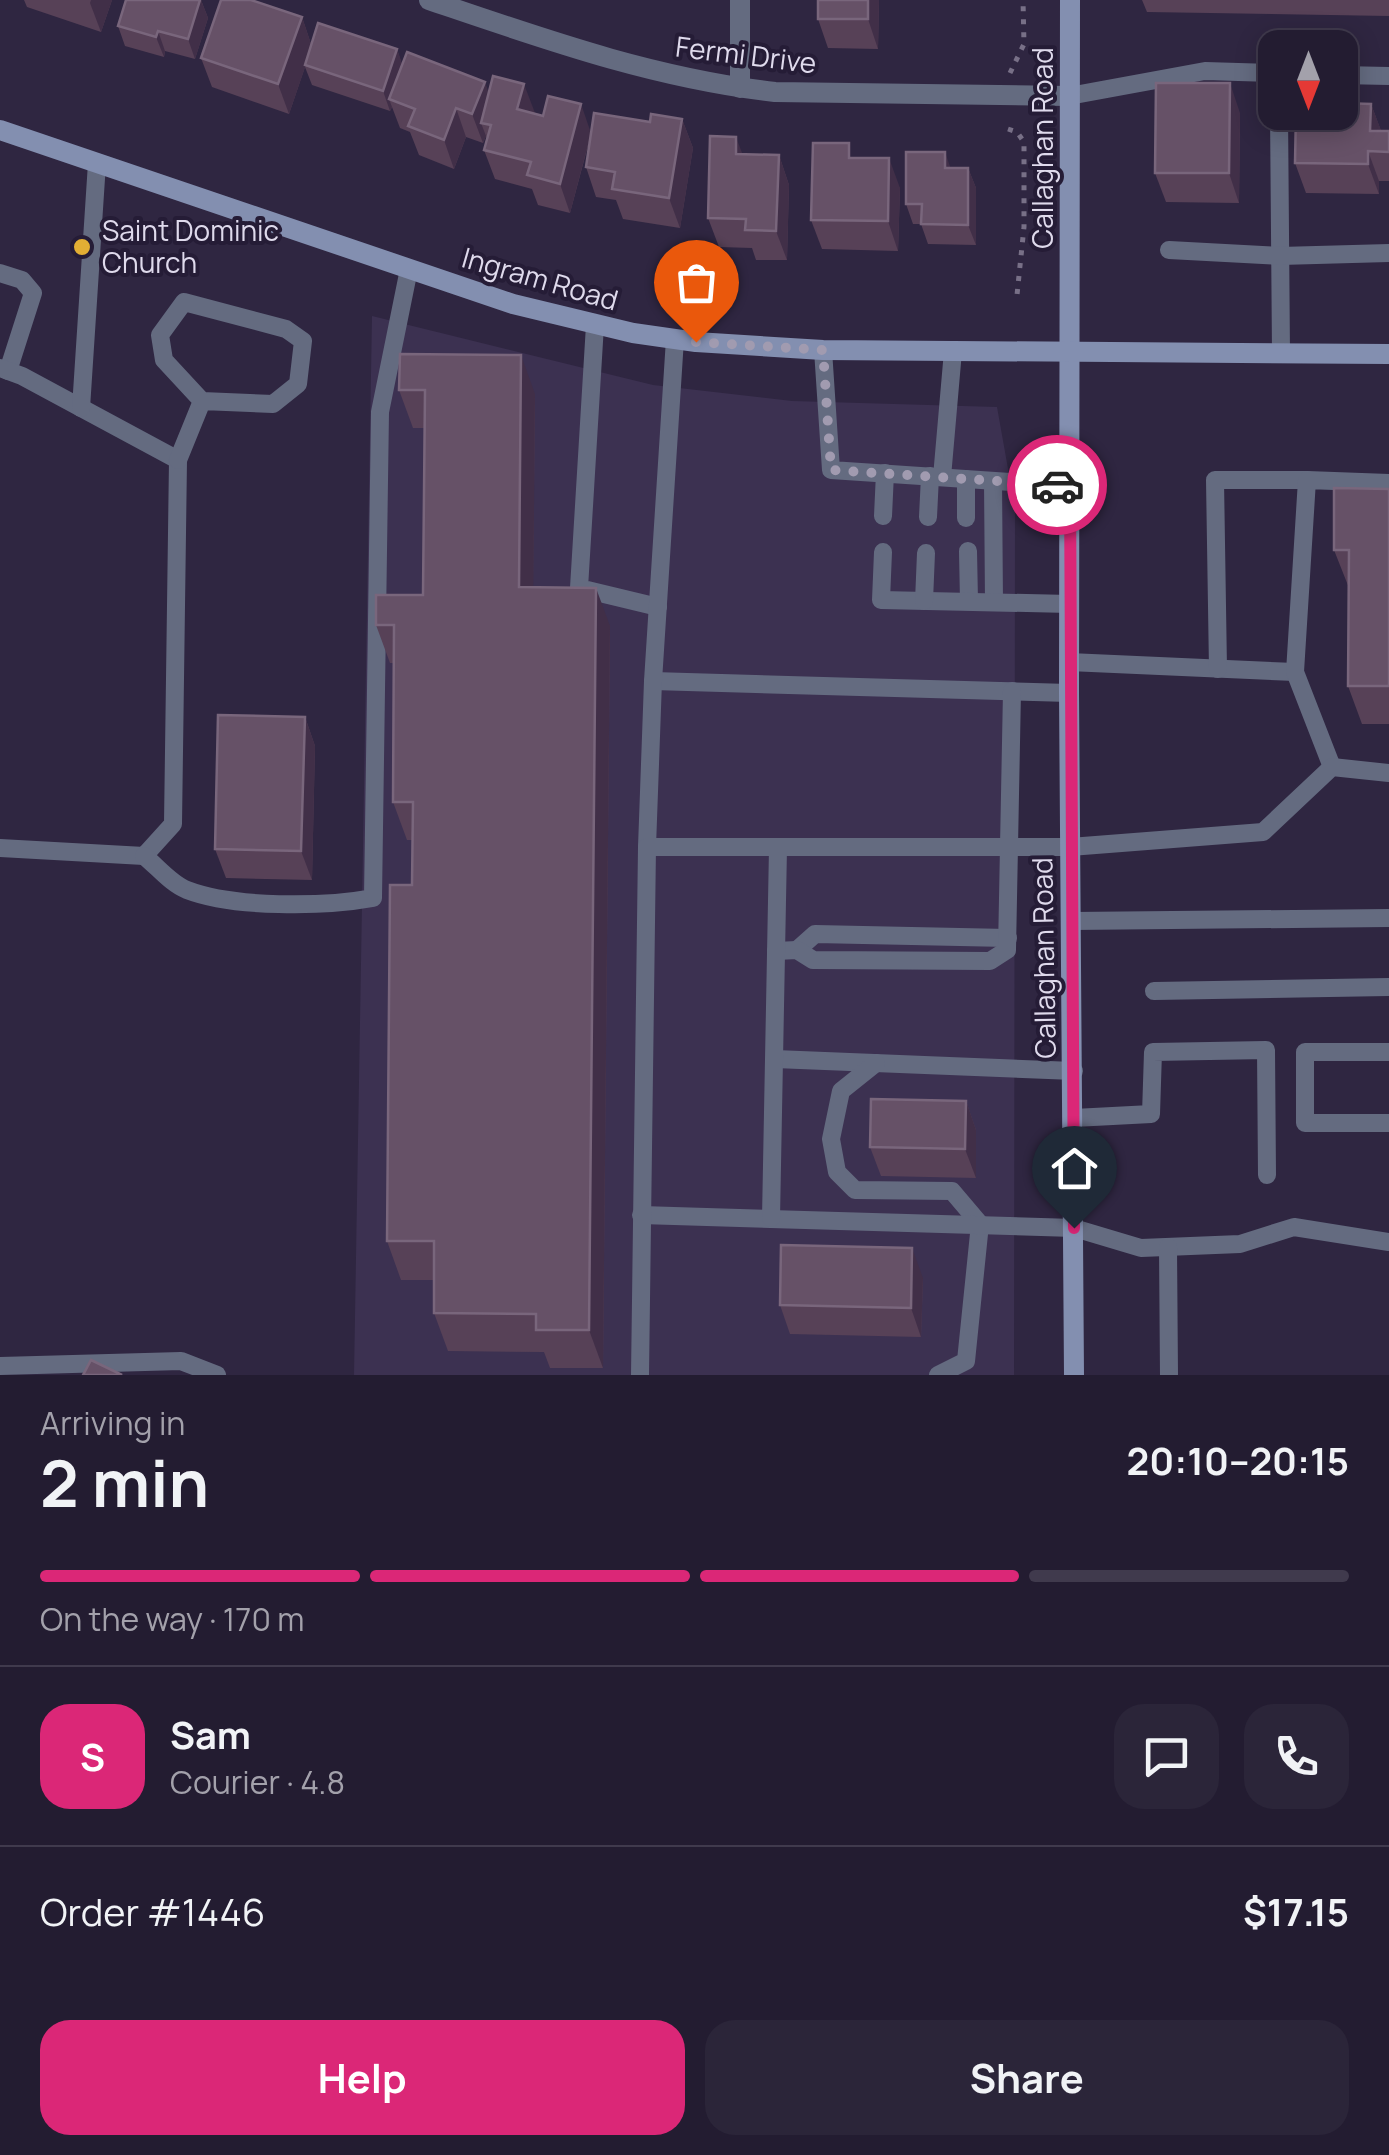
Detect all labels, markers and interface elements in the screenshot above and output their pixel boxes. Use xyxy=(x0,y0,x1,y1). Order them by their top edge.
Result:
street label: Fermi Drive xyxy=(674,27,819,81)
north arrow xyxy=(1258,30,1358,130)
map controls xyxy=(1258,30,1358,130)
street label: Callaghan Road xyxy=(1023,47,1061,249)
place label: Saint Dominic Church xyxy=(102,211,279,281)
marker: Saint Dominic Church xyxy=(71,236,93,258)
street label: Ingram Road xyxy=(458,238,623,318)
pin xyxy=(654,240,739,343)
icon: bag xyxy=(669,255,724,310)
courier xyxy=(1007,435,1107,535)
icon: car xyxy=(1030,458,1085,513)
street label: Callaghan Road xyxy=(1022,857,1064,1059)
pin xyxy=(1032,1126,1117,1229)
icon: home xyxy=(1047,1141,1102,1196)
text: Arriving in xyxy=(40,1401,185,1445)
text: 20:10–20:15 xyxy=(1127,1434,1349,1486)
text: 2 min xyxy=(40,1438,209,1527)
text: On the way · 170 m xyxy=(40,1597,304,1641)
button: chat xyxy=(1114,1704,1219,1809)
button: phone xyxy=(1244,1704,1349,1809)
text: Sam xyxy=(170,1708,251,1760)
text: S xyxy=(80,1730,105,1782)
text: Courier · 4.8 xyxy=(170,1760,345,1804)
text: Order #1446 xyxy=(40,1885,265,1937)
text: $17.15 xyxy=(1243,1885,1349,1937)
button: Help xyxy=(40,2020,685,2135)
button: Share xyxy=(705,2020,1349,2135)

